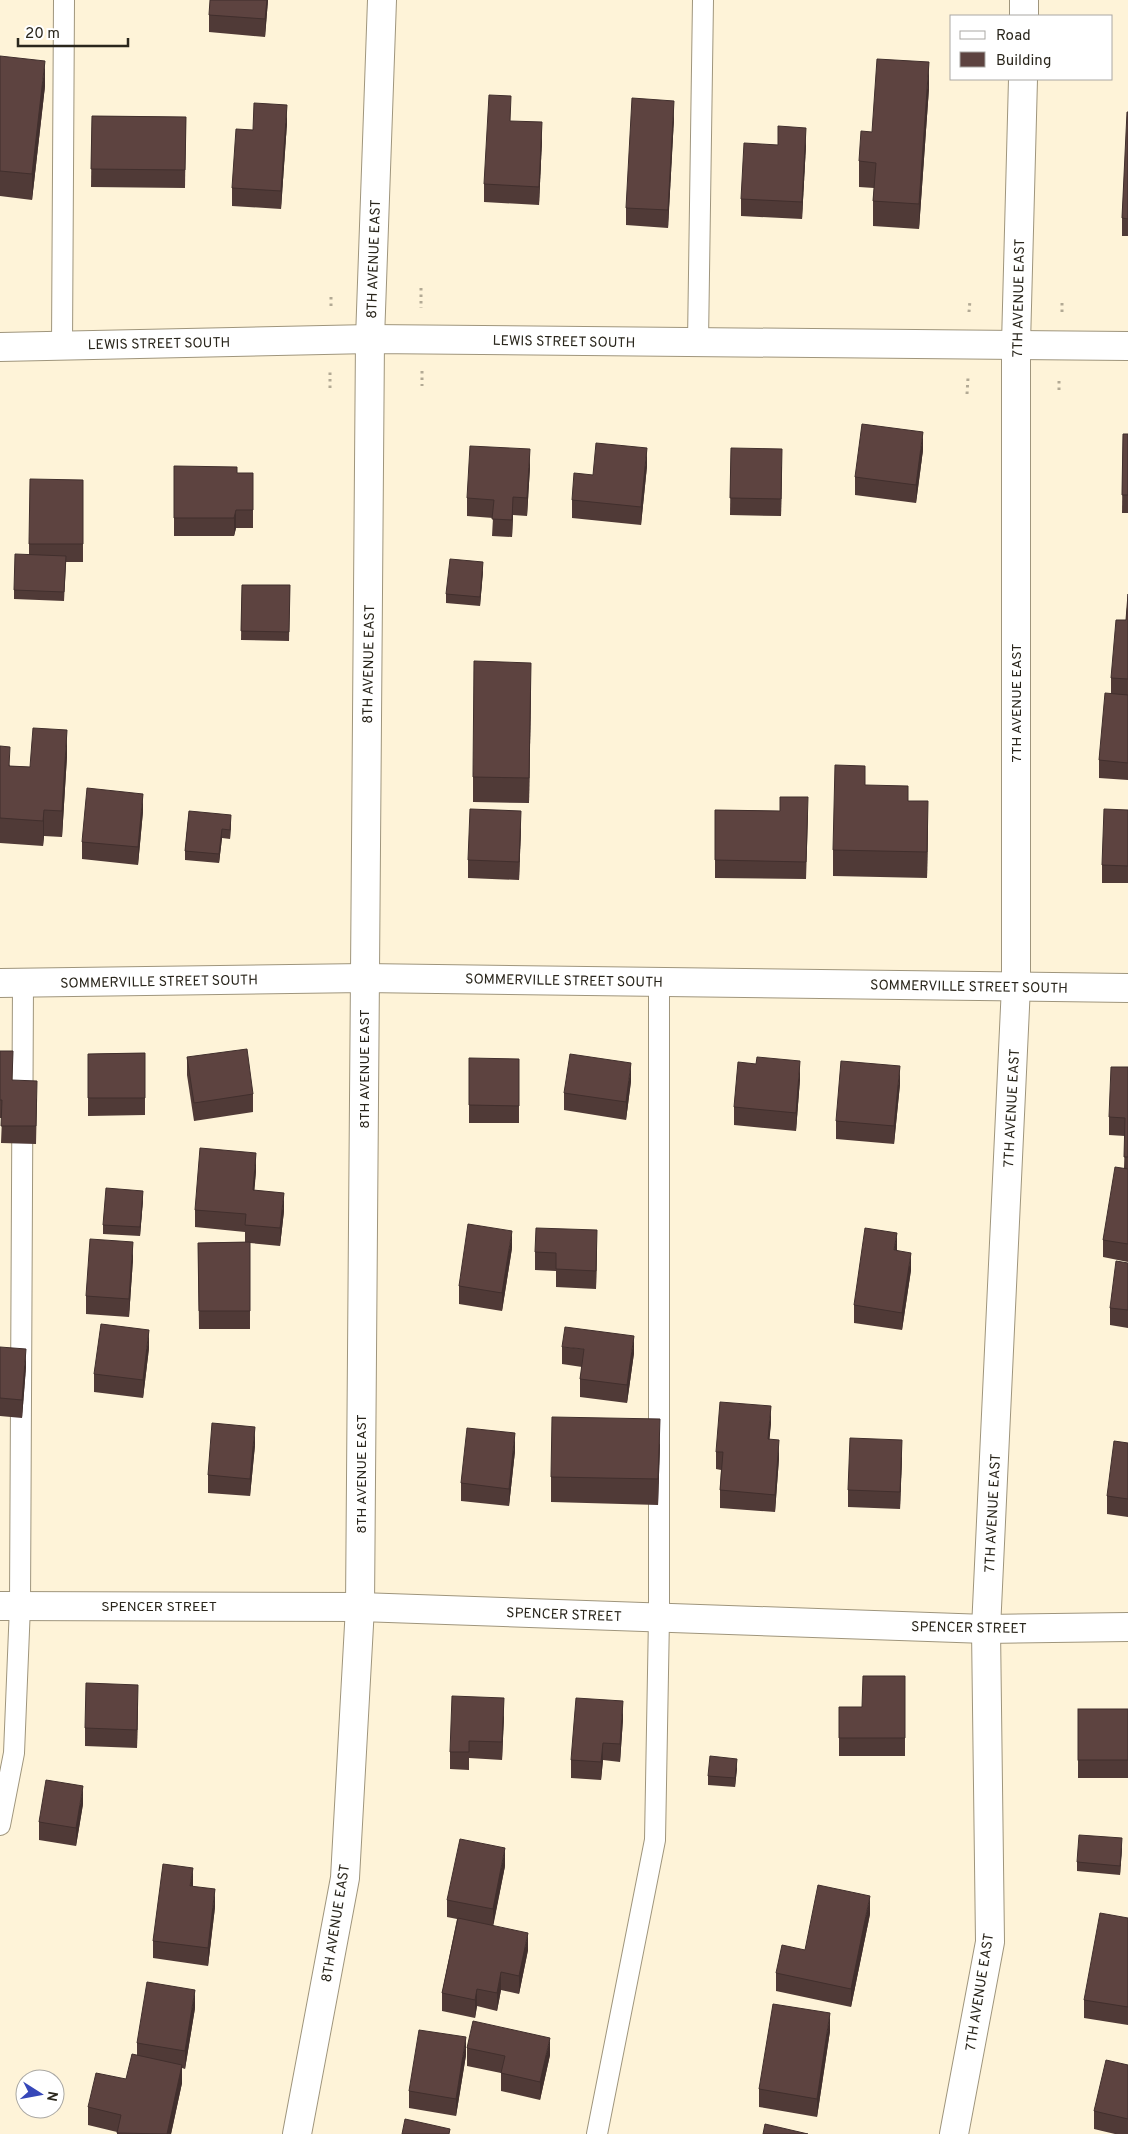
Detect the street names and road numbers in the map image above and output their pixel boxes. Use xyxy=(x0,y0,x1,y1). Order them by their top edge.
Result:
street label: 8TH AVENUE EAST xyxy=(364,199,385,319)
street label: 7TH AVENUE EAST xyxy=(1010,238,1029,358)
street label: LEWIS STREET SOUTH xyxy=(493,333,635,352)
street label: LEWIS STREET SOUTH xyxy=(88,335,230,354)
street label: 8TH AVENUE EAST xyxy=(360,604,379,724)
street label: 7TH AVENUE EAST xyxy=(1009,643,1026,763)
street label: SOMMERVILLE STREET SOUTH xyxy=(465,971,663,992)
street label: SOMMERVILLE STREET SOUTH xyxy=(60,972,258,993)
street label: SOMMERVILLE STREET SOUTH xyxy=(870,977,1068,998)
street label: 8TH AVENUE EAST xyxy=(357,1009,374,1129)
street label: 7TH AVENUE EAST xyxy=(1001,1048,1024,1168)
street label: 8TH AVENUE EAST xyxy=(354,1414,371,1534)
street label: 7TH AVENUE EAST xyxy=(982,1453,1005,1573)
street label: SPENCER STREET xyxy=(101,1599,217,1616)
street label: SPENCER STREET xyxy=(506,1605,622,1626)
street label: SPENCER STREET xyxy=(911,1619,1027,1638)
street label: 8TH AVENUE EAST xyxy=(319,1863,354,1984)
street label: 7TH AVENUE EAST xyxy=(963,1932,998,2052)

